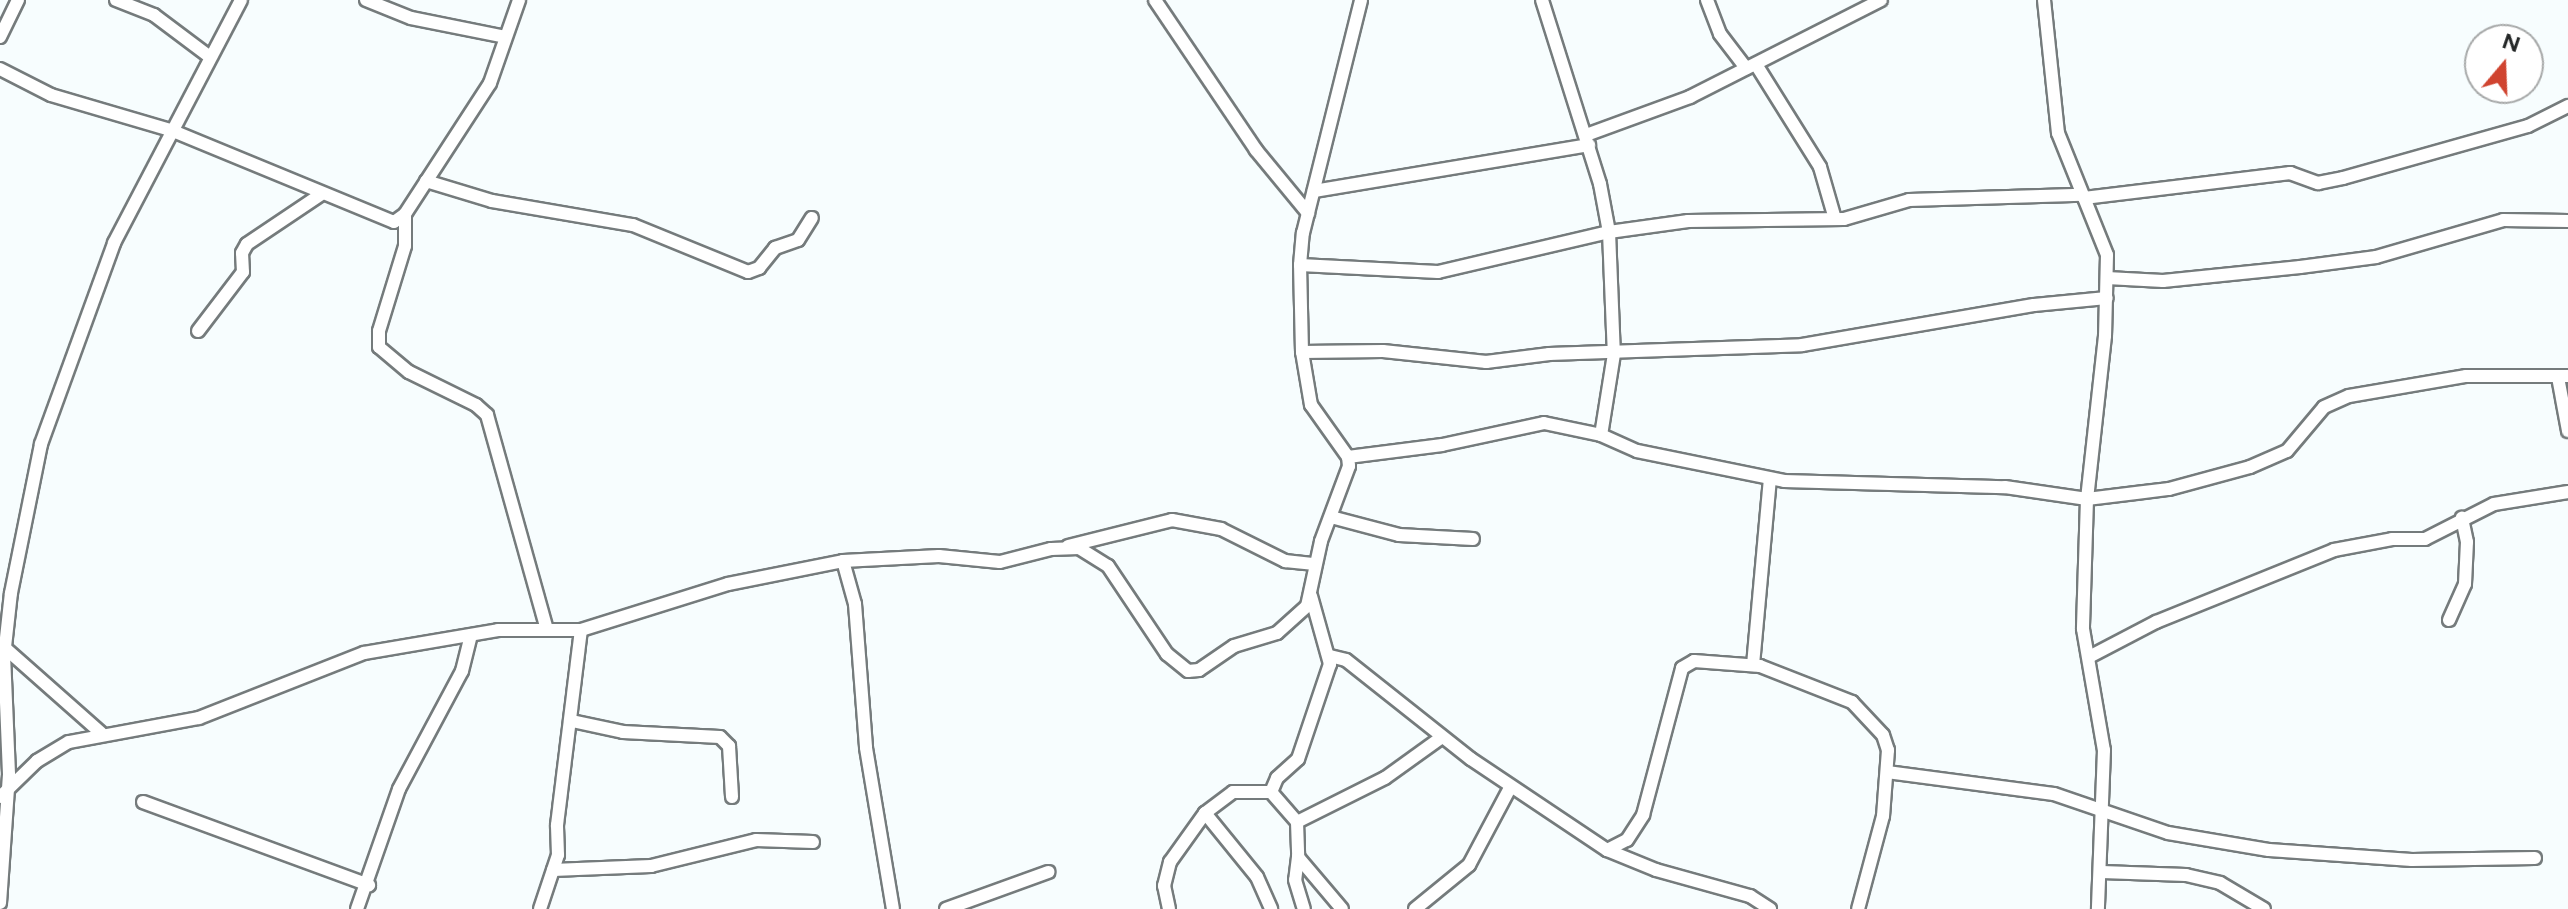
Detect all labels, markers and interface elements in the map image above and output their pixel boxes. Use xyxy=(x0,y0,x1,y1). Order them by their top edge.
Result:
north arrow xyxy=(2464,24,2544,104)
text: N xyxy=(2499,27,2524,58)

